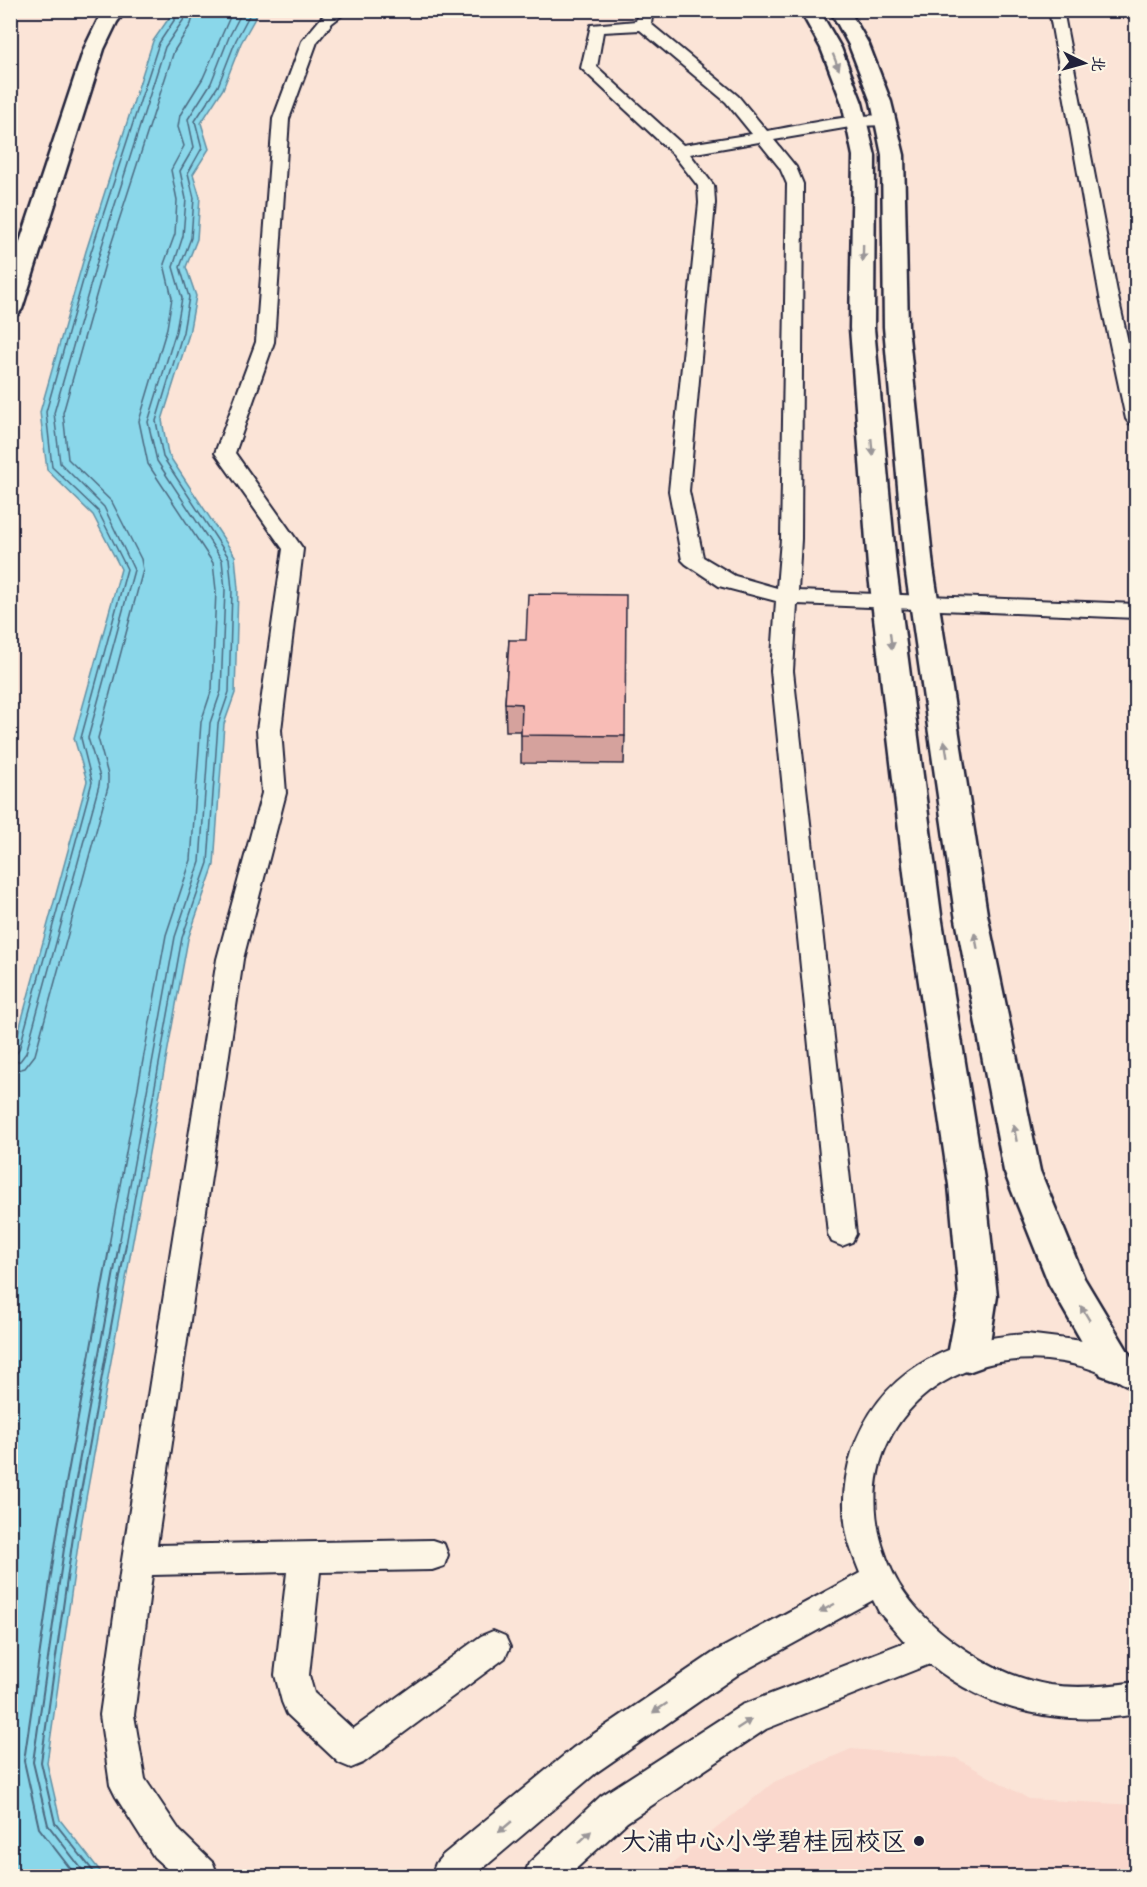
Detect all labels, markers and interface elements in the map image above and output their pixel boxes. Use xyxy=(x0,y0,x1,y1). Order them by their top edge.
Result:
north arrow xyxy=(1054,33,1114,93)
one-way arrow xyxy=(832,53,841,71)
text: 北 xyxy=(1087,55,1109,73)
one-way arrow xyxy=(858,243,868,262)
one-way arrow xyxy=(867,438,877,457)
one-way arrow xyxy=(887,632,896,651)
one-way arrow xyxy=(942,739,951,758)
one-way arrow xyxy=(971,932,980,951)
one-way arrow xyxy=(1010,1123,1019,1142)
one-way arrow xyxy=(1080,1305,1091,1321)
one-way arrow xyxy=(819,1603,836,1613)
one-way arrow xyxy=(653,1702,669,1714)
one-way arrow xyxy=(735,1718,751,1730)
one-way arrow xyxy=(497,1820,513,1833)
place label: 大浦中心小学碧桂园校区 xyxy=(621,1825,907,1858)
one-way arrow xyxy=(578,1830,592,1844)
marker: 大浦中心小学碧桂园校区 xyxy=(912,1834,926,1848)

